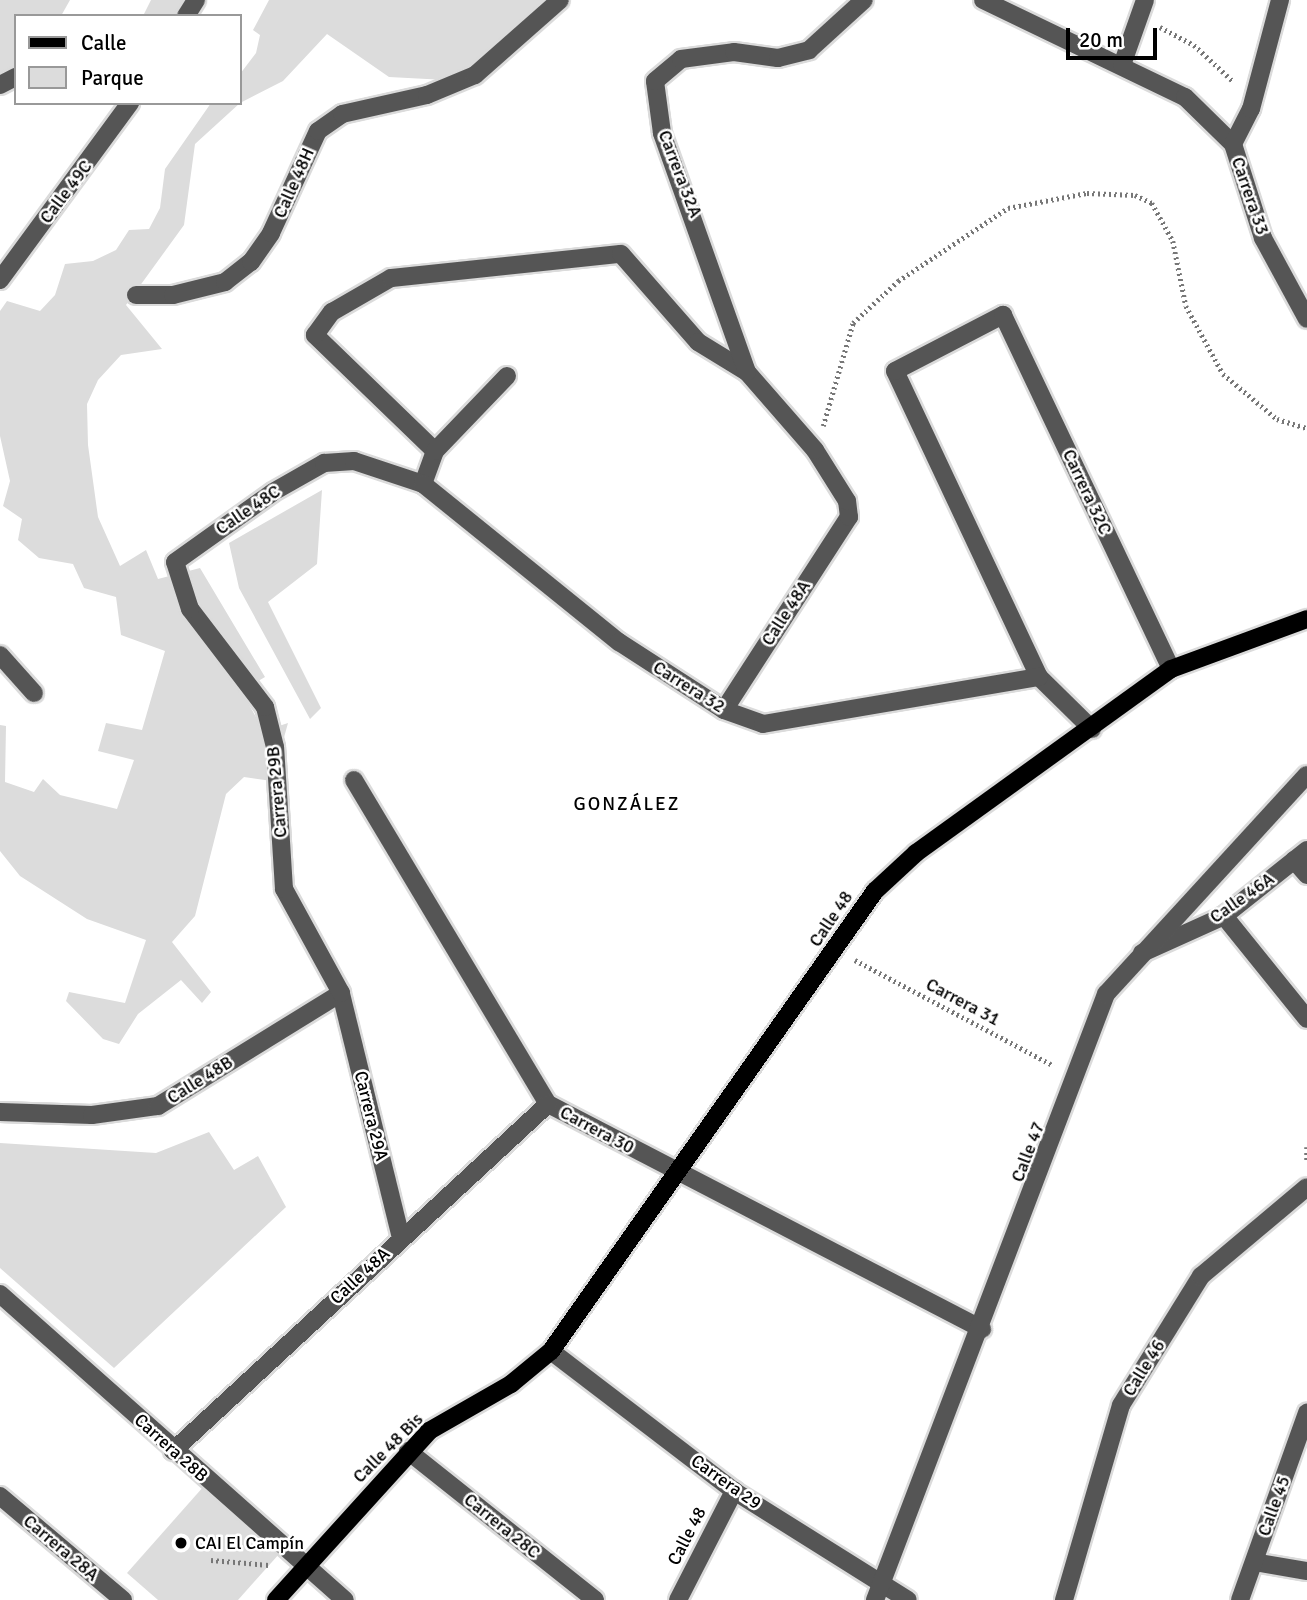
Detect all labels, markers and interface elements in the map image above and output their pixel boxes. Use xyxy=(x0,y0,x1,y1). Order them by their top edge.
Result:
legend xyxy=(14,14,242,105)
scale bar xyxy=(1069,14,1160,58)
text: 20 m xyxy=(1079,27,1123,53)
text: Calle xyxy=(81,30,127,56)
text: Parque xyxy=(81,65,144,91)
street label: Carrera 32A xyxy=(653,127,707,221)
street label: Calle 48H xyxy=(269,145,319,221)
street label: Carrera 33 xyxy=(1227,154,1273,238)
street label: Calle 49C xyxy=(35,156,97,228)
street label: Carrera 32C xyxy=(1058,446,1116,538)
street label: Calle 48C xyxy=(212,481,284,539)
street label: Calle 48A xyxy=(757,576,815,650)
street label: Carrera 32 xyxy=(649,656,729,718)
street label: Carrera 29B xyxy=(262,745,292,839)
district label: GONZÁLEZ xyxy=(574,794,680,816)
street label: Calle 46A xyxy=(1206,868,1278,928)
street label: Calle 48 xyxy=(805,887,857,951)
street label: Carrera 31 xyxy=(922,973,1004,1031)
street label: Calle 48B xyxy=(163,1051,237,1109)
street label: Carrera 29A xyxy=(349,1069,393,1163)
street label: Carrera 30 xyxy=(556,1101,638,1159)
street label: Calle 47 xyxy=(1007,1119,1049,1185)
street label: Calle 48A xyxy=(326,1243,394,1309)
street label: Calle 46 xyxy=(1118,1336,1170,1400)
street label: Carrera 28B xyxy=(130,1409,212,1487)
street label: Calle 48 Bis xyxy=(349,1409,427,1487)
street label: Carrera 29 xyxy=(687,1450,765,1514)
street label: Calle 45 xyxy=(1253,1473,1295,1539)
street label: Carrera 28C xyxy=(460,1489,544,1563)
street label: Calle 48 xyxy=(663,1503,711,1569)
street label: Carrera 28A xyxy=(19,1510,103,1586)
place label: CAI El Campín xyxy=(195,1532,304,1554)
marker: CAI El Campín xyxy=(173,1535,189,1551)

